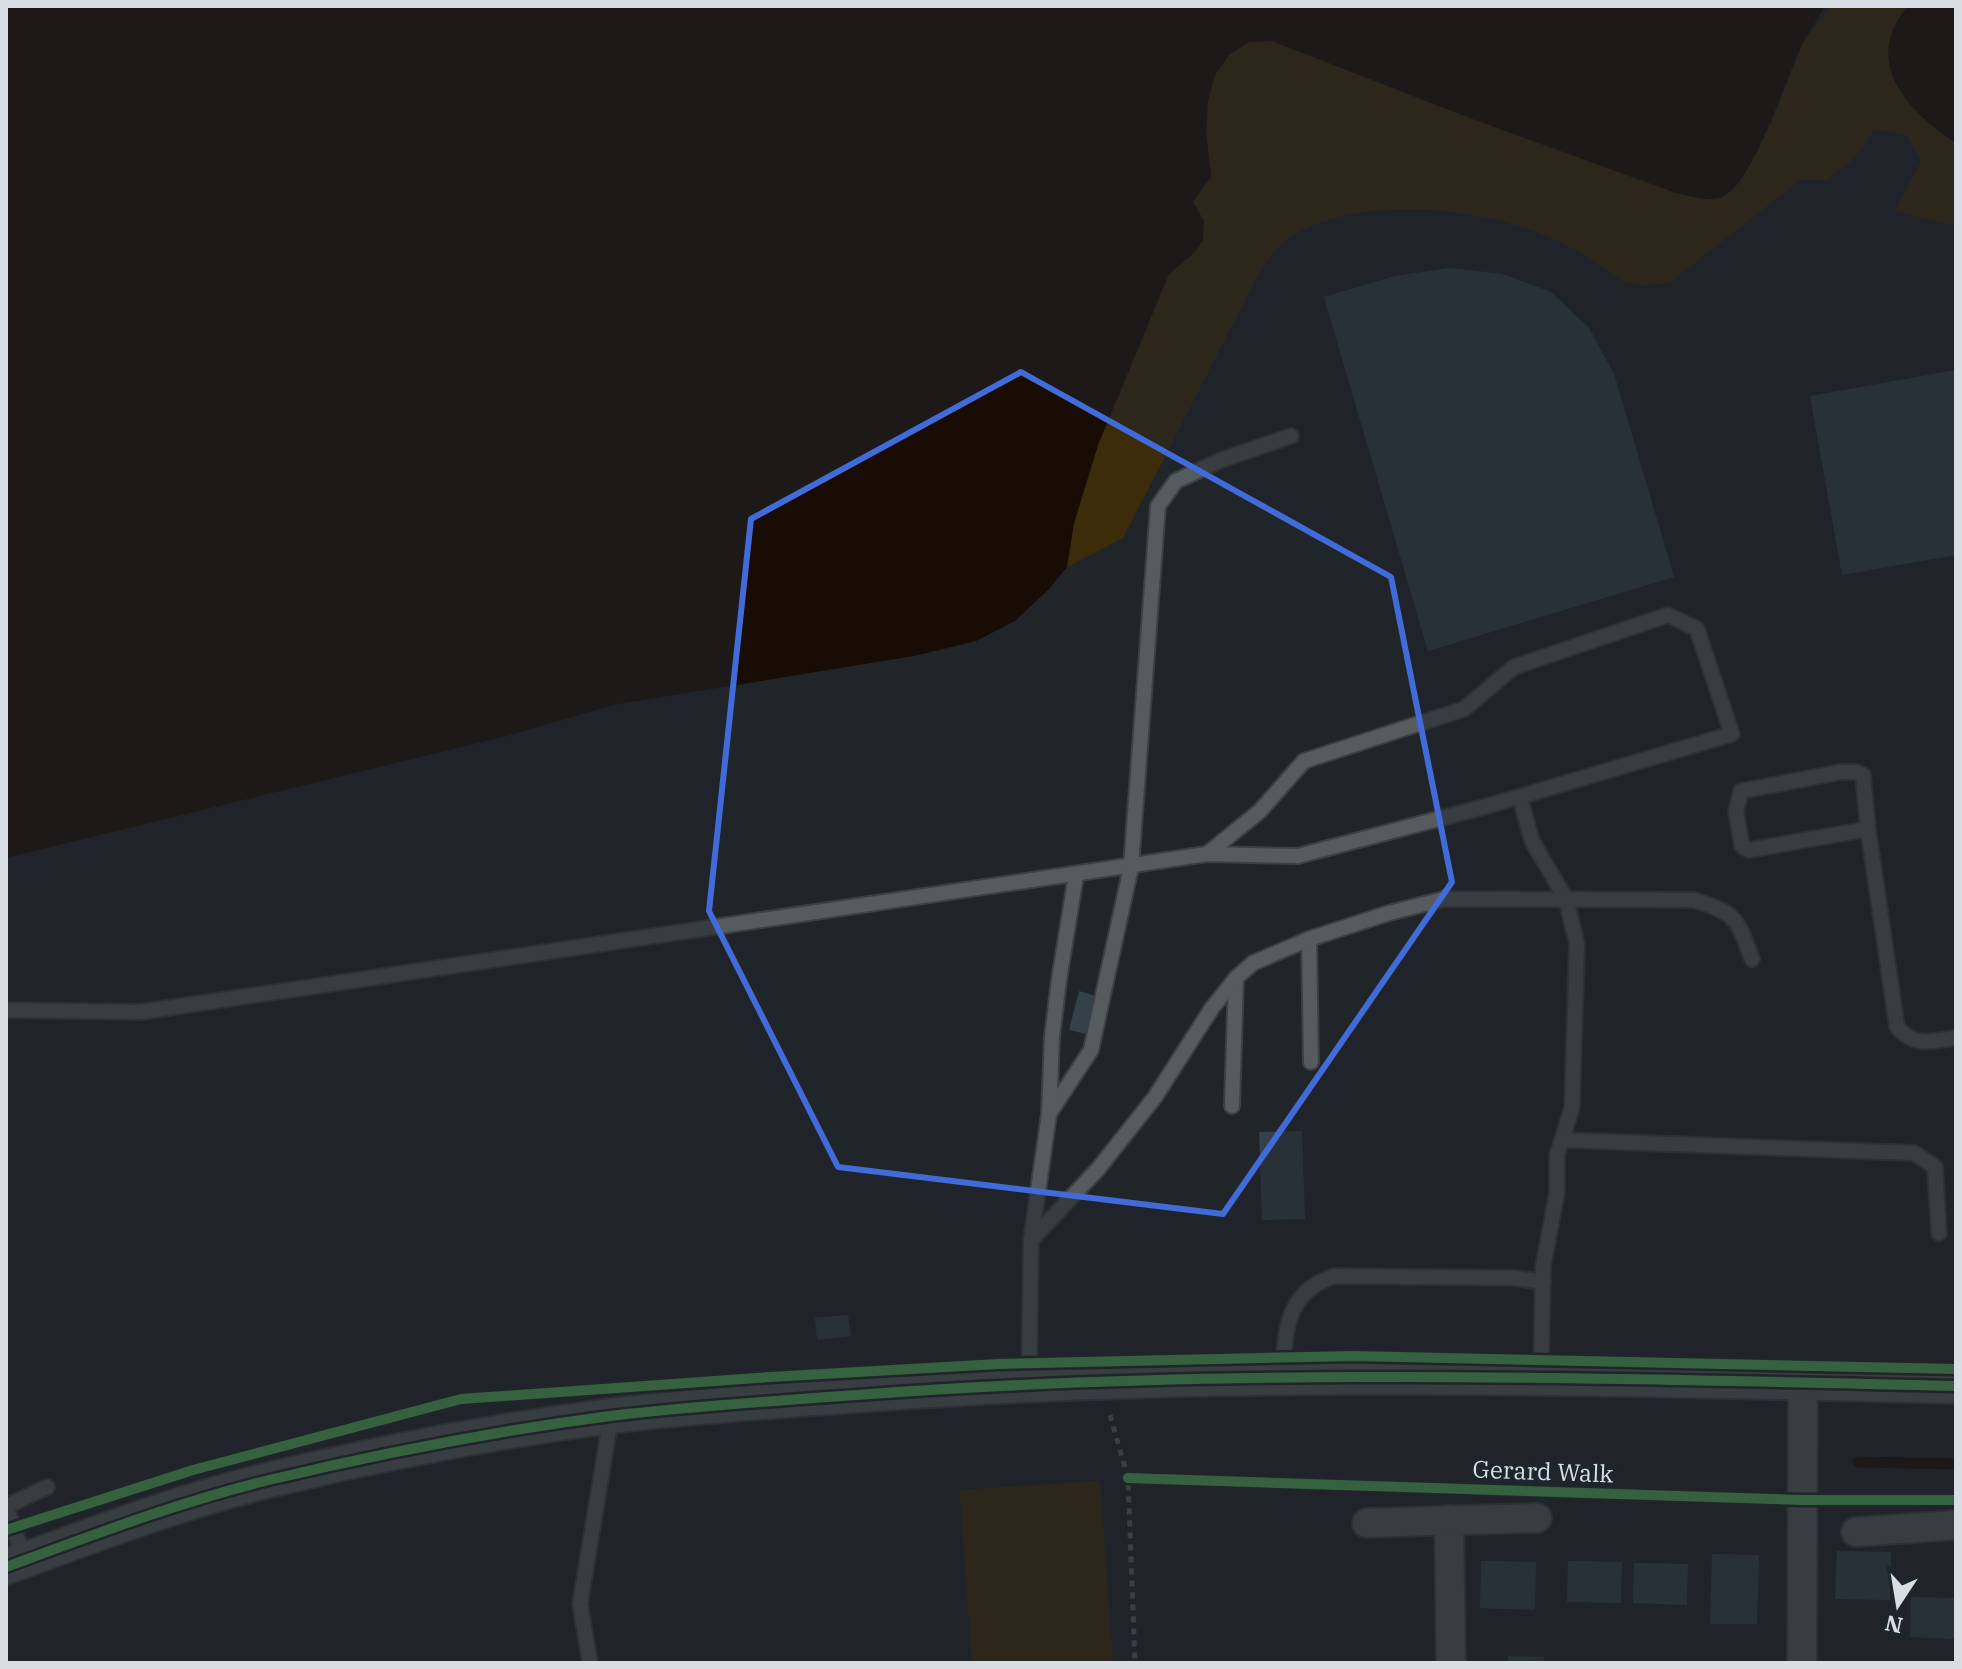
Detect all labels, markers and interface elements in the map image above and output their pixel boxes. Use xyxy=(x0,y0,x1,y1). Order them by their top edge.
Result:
street label: Gerard Walk xyxy=(1472,1453,1614,1489)
north arrow xyxy=(1858,1565,1938,1645)
text: N xyxy=(1882,1609,1905,1641)

